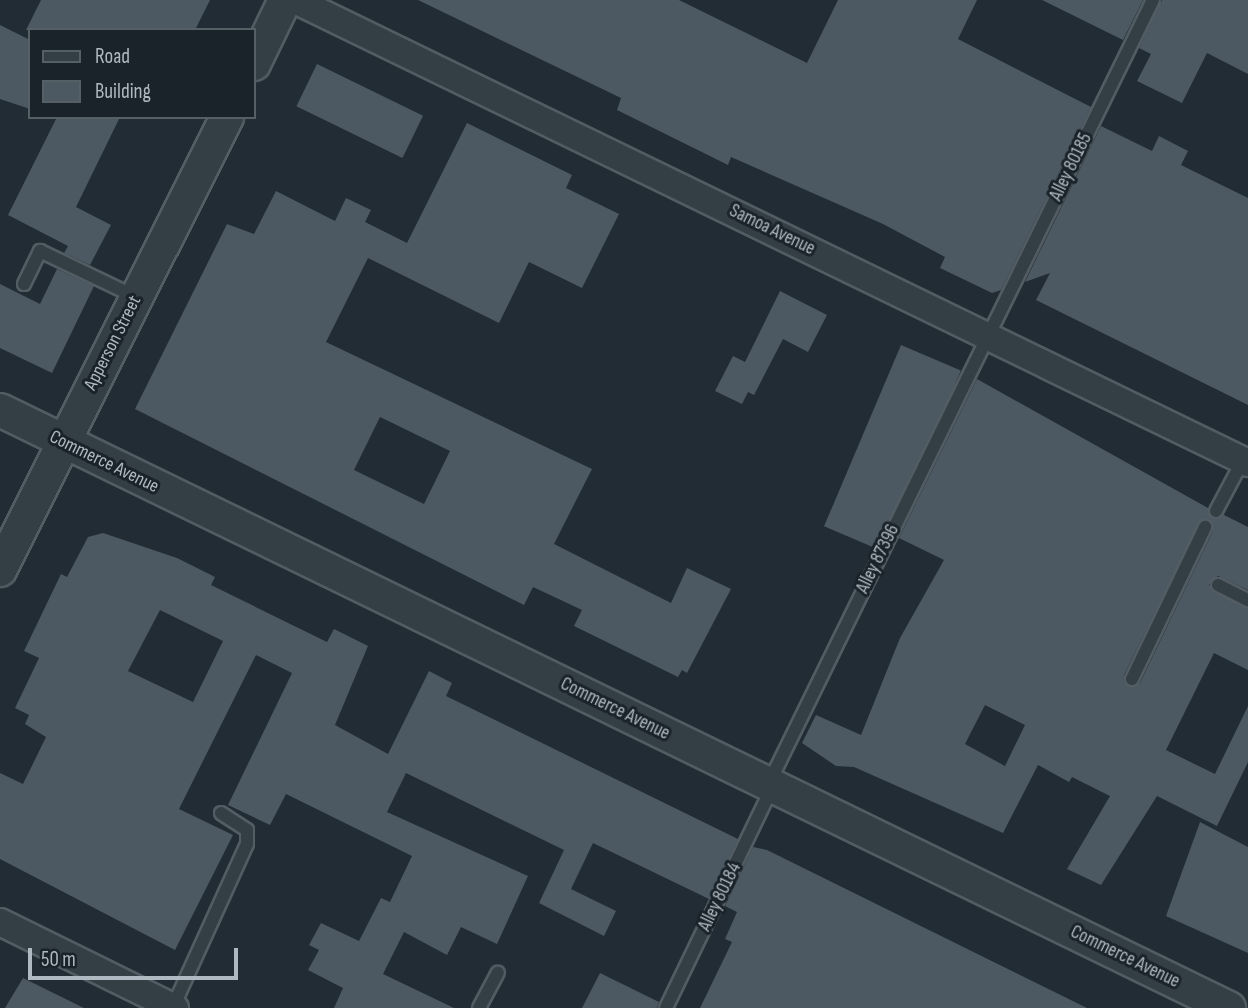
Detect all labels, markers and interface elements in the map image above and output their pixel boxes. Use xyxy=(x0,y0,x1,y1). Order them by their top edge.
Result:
legend xyxy=(28,28,256,119)
text: Road xyxy=(95,44,130,69)
text: Building xyxy=(95,79,151,104)
street label: Alley 80185 xyxy=(1045,129,1097,205)
street label: Samoa Avenue xyxy=(726,200,818,260)
street label: Apperson Street xyxy=(79,292,147,394)
street label: Commerce Avenue xyxy=(46,426,162,498)
street label: Alley 87396 xyxy=(852,521,904,597)
street label: Commerce Avenue xyxy=(557,673,673,745)
street label: Alley 80184 xyxy=(694,859,746,935)
street label: Commerce Avenue xyxy=(1067,921,1183,993)
scale bar xyxy=(32,934,242,978)
text: 50 m xyxy=(41,947,76,972)

